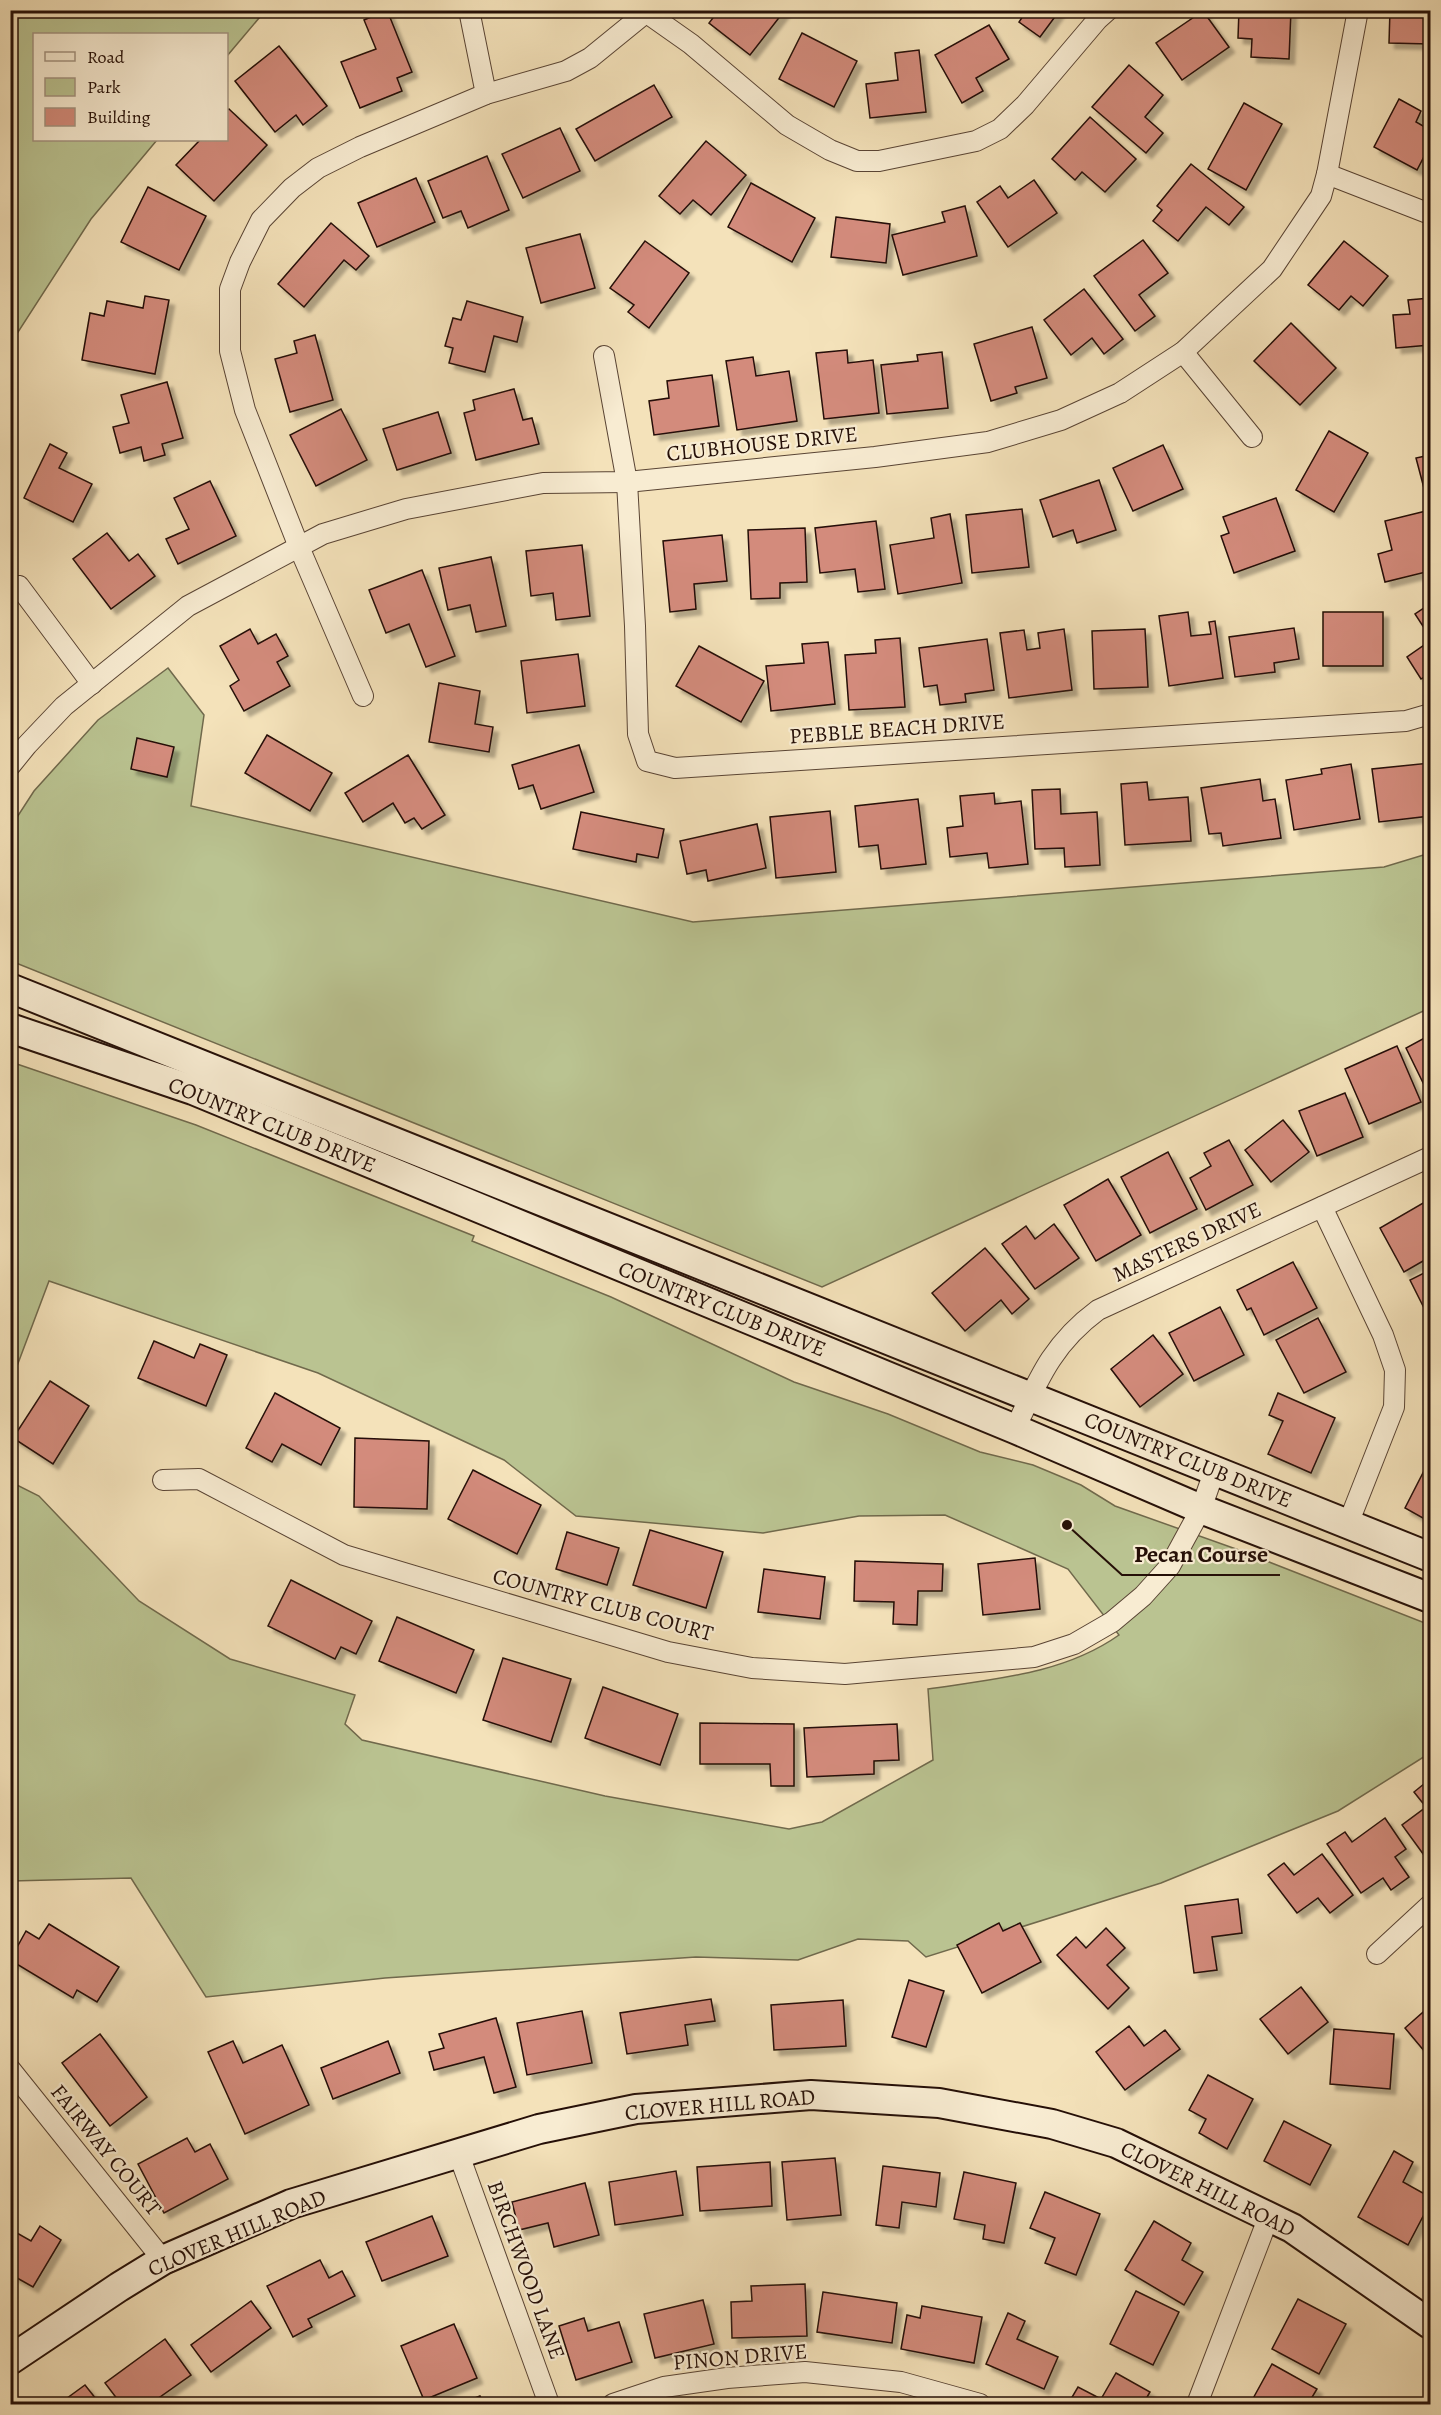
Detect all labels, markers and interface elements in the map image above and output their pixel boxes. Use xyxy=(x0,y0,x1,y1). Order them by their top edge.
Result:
legend xyxy=(33,33,228,141)
text: Road xyxy=(87,45,125,69)
text: Park xyxy=(87,75,121,99)
text: Building xyxy=(87,105,151,129)
street label: CLUBHOUSE DRIVE xyxy=(665,419,859,469)
street label: PEBBLE BEACH DRIVE xyxy=(788,706,1006,752)
street label: COUNTRY CLUB DRIVE xyxy=(164,1070,380,1180)
street label: MASTERS DRIVE xyxy=(1108,1194,1266,1290)
street label: COUNTRY CLUB DRIVE xyxy=(614,1254,830,1364)
street label: COUNTRY CLUB DRIVE xyxy=(1080,1405,1296,1515)
callout: Pecan Course xyxy=(1122,1533,1280,1575)
text: Pecan Course xyxy=(1134,1538,1268,1570)
street label: COUNTRY CLUB COURT xyxy=(489,1561,717,1649)
street label: FAIRWAY COURT xyxy=(44,2078,168,2222)
street label: CLOVER HILL ROAD xyxy=(624,2082,816,2128)
street label: CLOVER HILL ROAD xyxy=(1116,2134,1300,2244)
street label: BIRCHWOOD LANE xyxy=(480,2176,572,2364)
street label: CLOVER HILL ROAD xyxy=(143,2182,331,2284)
street label: PINON DRIVE xyxy=(672,2336,808,2378)

